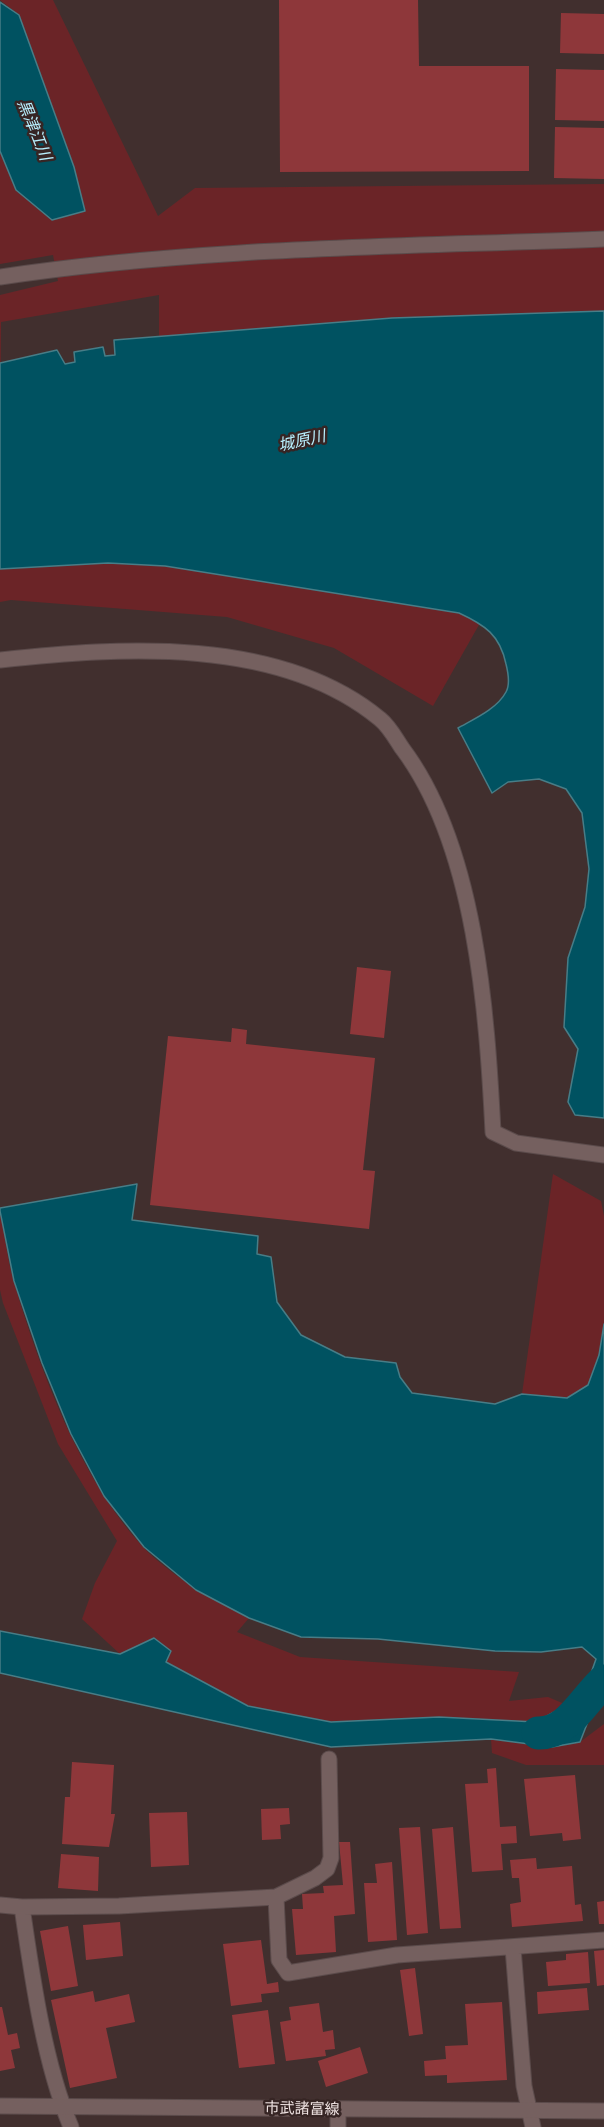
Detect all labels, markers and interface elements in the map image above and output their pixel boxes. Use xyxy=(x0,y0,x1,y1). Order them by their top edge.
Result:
water label: 黒津江川 xyxy=(13,97,55,163)
water label: 城原川 xyxy=(277,427,327,455)
street label: 市武諸富線 xyxy=(264,2099,340,2119)

